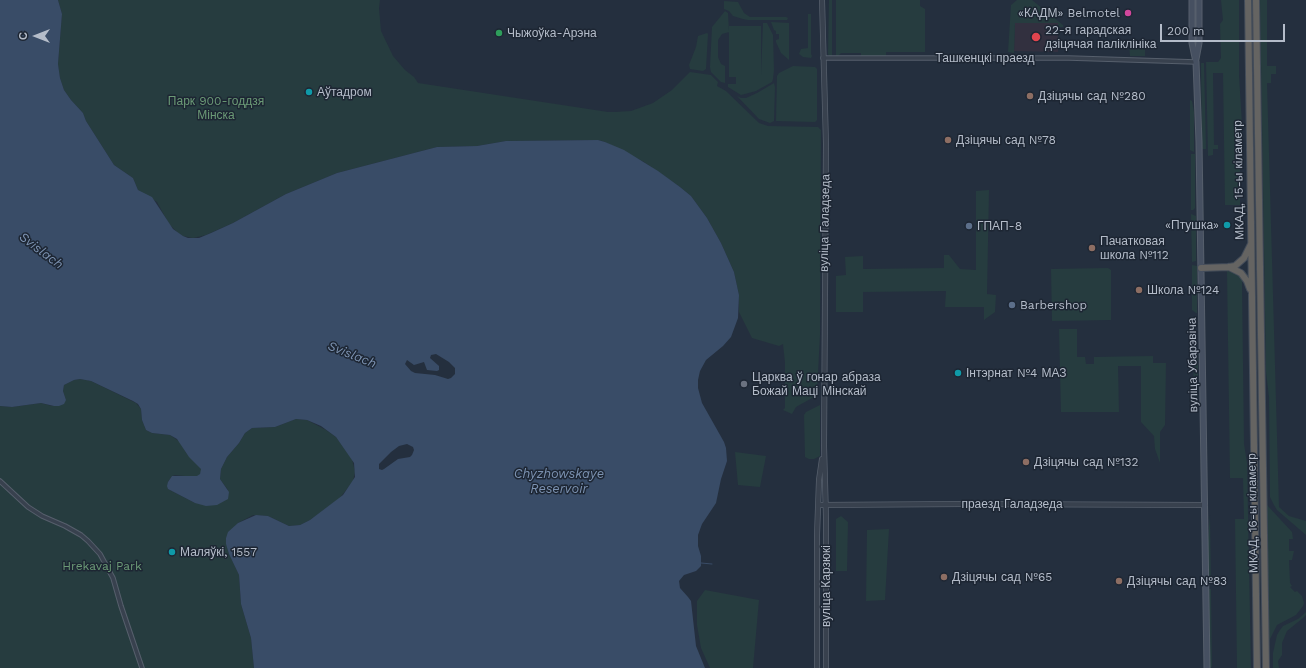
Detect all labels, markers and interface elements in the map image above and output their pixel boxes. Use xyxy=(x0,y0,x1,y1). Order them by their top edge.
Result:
place label: «КАДМ» Belmotel xyxy=(1018,6,1120,20)
marker: «КАДМ» Belmotel xyxy=(1123,8,1133,18)
north arrow xyxy=(16,16,56,56)
scale bar xyxy=(1162,16,1287,42)
place label: 22-я гарадская дзіцячая паліклініка xyxy=(1045,23,1156,51)
text: 200 m xyxy=(1167,24,1204,38)
place label: Чыжоўка-Арэна xyxy=(507,26,597,40)
marker: Чыжоўка-Арэна xyxy=(494,28,504,38)
marker: 22-я гарадская дзіцячая паліклініка xyxy=(1030,31,1042,43)
text: С xyxy=(17,32,30,40)
street label: Ташкенцкі праезд xyxy=(935,51,1035,65)
place label: Аўтадром xyxy=(317,85,372,99)
marker: Аўтадром xyxy=(304,87,314,97)
place label: Дзіцячы сад №280 xyxy=(1038,89,1146,103)
marker: Дзіцячы сад №280 xyxy=(1025,91,1035,101)
park label: Парк 900-годдзя Мінска xyxy=(168,94,264,122)
street label: МКАД, 15-ы кіламетр xyxy=(1231,120,1247,240)
place label: Дзіцячы сад №78 xyxy=(956,133,1056,147)
marker: Дзіцячы сад №78 xyxy=(943,135,953,145)
street label: вуліца Галадзеда xyxy=(817,174,833,272)
place label: «Птушка» xyxy=(1165,218,1219,232)
place label: ГПАП-8 xyxy=(977,219,1022,233)
marker: «Птушка» xyxy=(1222,220,1232,230)
marker: ГПАП-8 xyxy=(964,221,974,231)
water label: Svislach xyxy=(16,229,66,273)
place label: Пачатковая школа №112 xyxy=(1100,234,1169,262)
marker: Пачатковая школа №112 xyxy=(1087,243,1097,253)
place label: Школа №124 xyxy=(1147,283,1219,297)
marker: Школа №124 xyxy=(1134,285,1144,295)
place label: Barbershop xyxy=(1020,298,1087,312)
marker: Barbershop xyxy=(1007,300,1017,310)
street label: вуліца Убарэвіча xyxy=(1185,318,1201,412)
water label: Svislach xyxy=(325,338,379,372)
place label: Інтэрнат №4 МАЗ xyxy=(966,366,1067,380)
marker: Інтэрнат №4 МАЗ xyxy=(953,368,963,378)
place label: Царква ў гонар абраза Божай Маці Мінскай xyxy=(752,370,881,398)
marker: Царква ў гонар абраза Божай Маці Мінскай xyxy=(739,379,749,389)
street label: МКАД, 16-ы кіламетр xyxy=(1245,453,1261,573)
place label: Дзіцячы сад №132 xyxy=(1034,455,1139,469)
marker: Дзіцячы сад №132 xyxy=(1021,457,1031,467)
water label: Chyzhowskaye Reservoir xyxy=(514,466,604,497)
street label: праезд Галадзеда xyxy=(961,497,1063,511)
place label: Маляўкі, 1557 xyxy=(180,545,257,559)
street label: вуліца Карзюкі xyxy=(819,545,833,627)
marker: Маляўкі, 1557 xyxy=(167,547,177,557)
park label: Hrekavaj Park xyxy=(62,559,142,573)
place label: Дзіцячы сад №65 xyxy=(952,570,1052,584)
marker: Дзіцячы сад №65 xyxy=(939,572,949,582)
place label: Дзіцячы сад №83 xyxy=(1127,574,1227,588)
marker: Дзіцячы сад №83 xyxy=(1114,576,1124,586)

